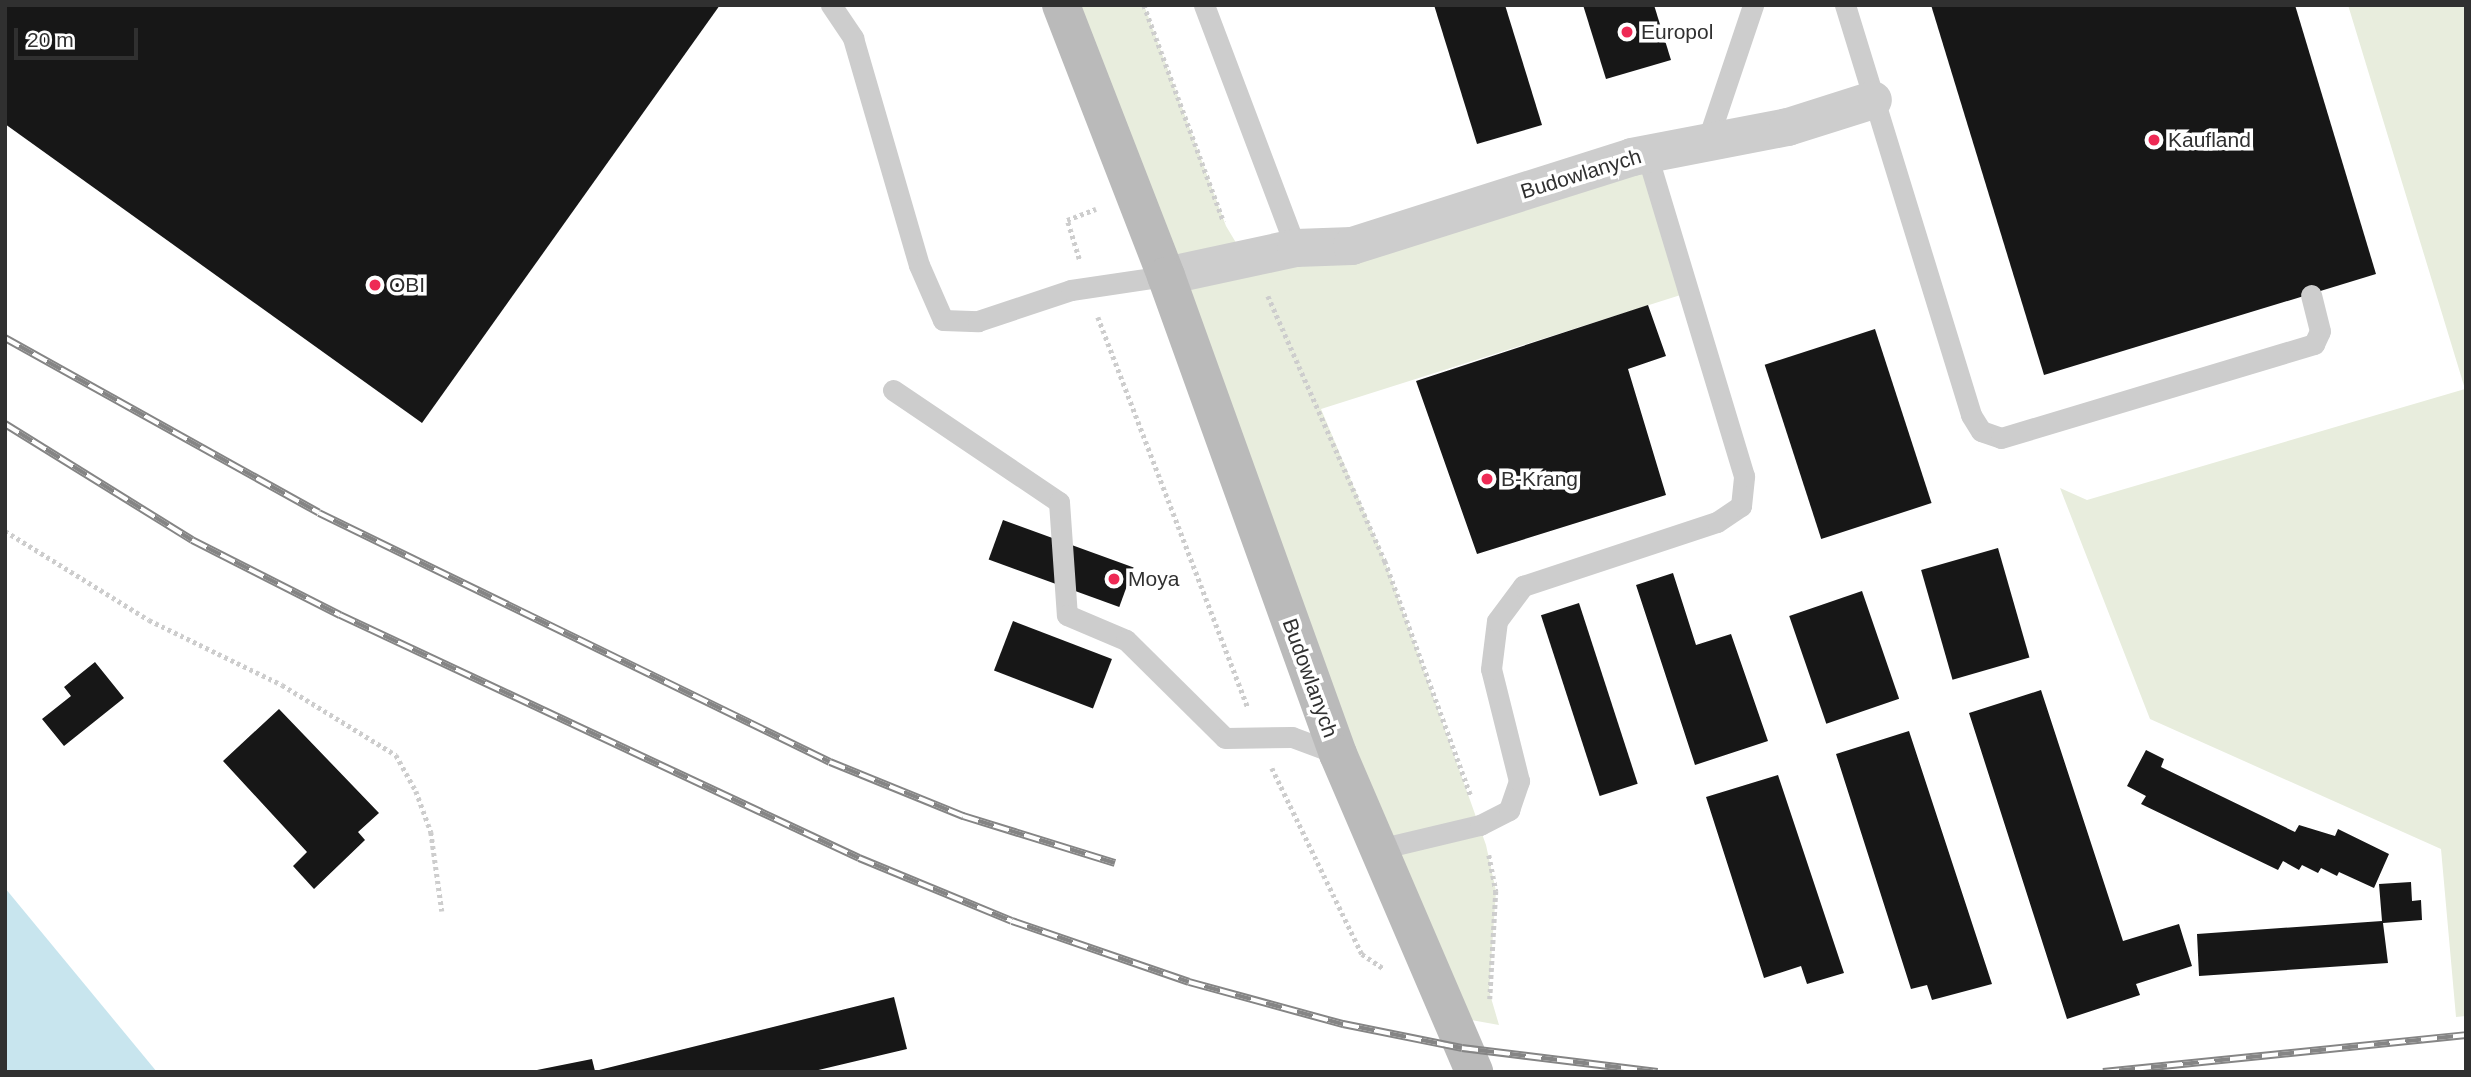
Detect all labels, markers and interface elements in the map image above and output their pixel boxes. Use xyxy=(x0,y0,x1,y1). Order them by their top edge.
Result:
scale bar xyxy=(18,14,142,58)
place label: Europol xyxy=(1641,19,1713,45)
marker: Europol xyxy=(1619,24,1635,40)
text: 20 m xyxy=(27,28,74,51)
place label: Kaufland xyxy=(2168,127,2251,153)
marker: Kaufland xyxy=(2146,132,2162,148)
street label: Budowlanych xyxy=(1518,144,1644,204)
place label: OBI xyxy=(389,272,425,298)
marker: OBI xyxy=(367,277,383,293)
place label: B-Krang xyxy=(1501,466,1578,492)
marker: B-Krang xyxy=(1479,471,1495,487)
place label: Moya xyxy=(1128,566,1179,592)
marker: Moya xyxy=(1106,571,1122,587)
street label: Budowlanych xyxy=(1277,615,1343,741)

